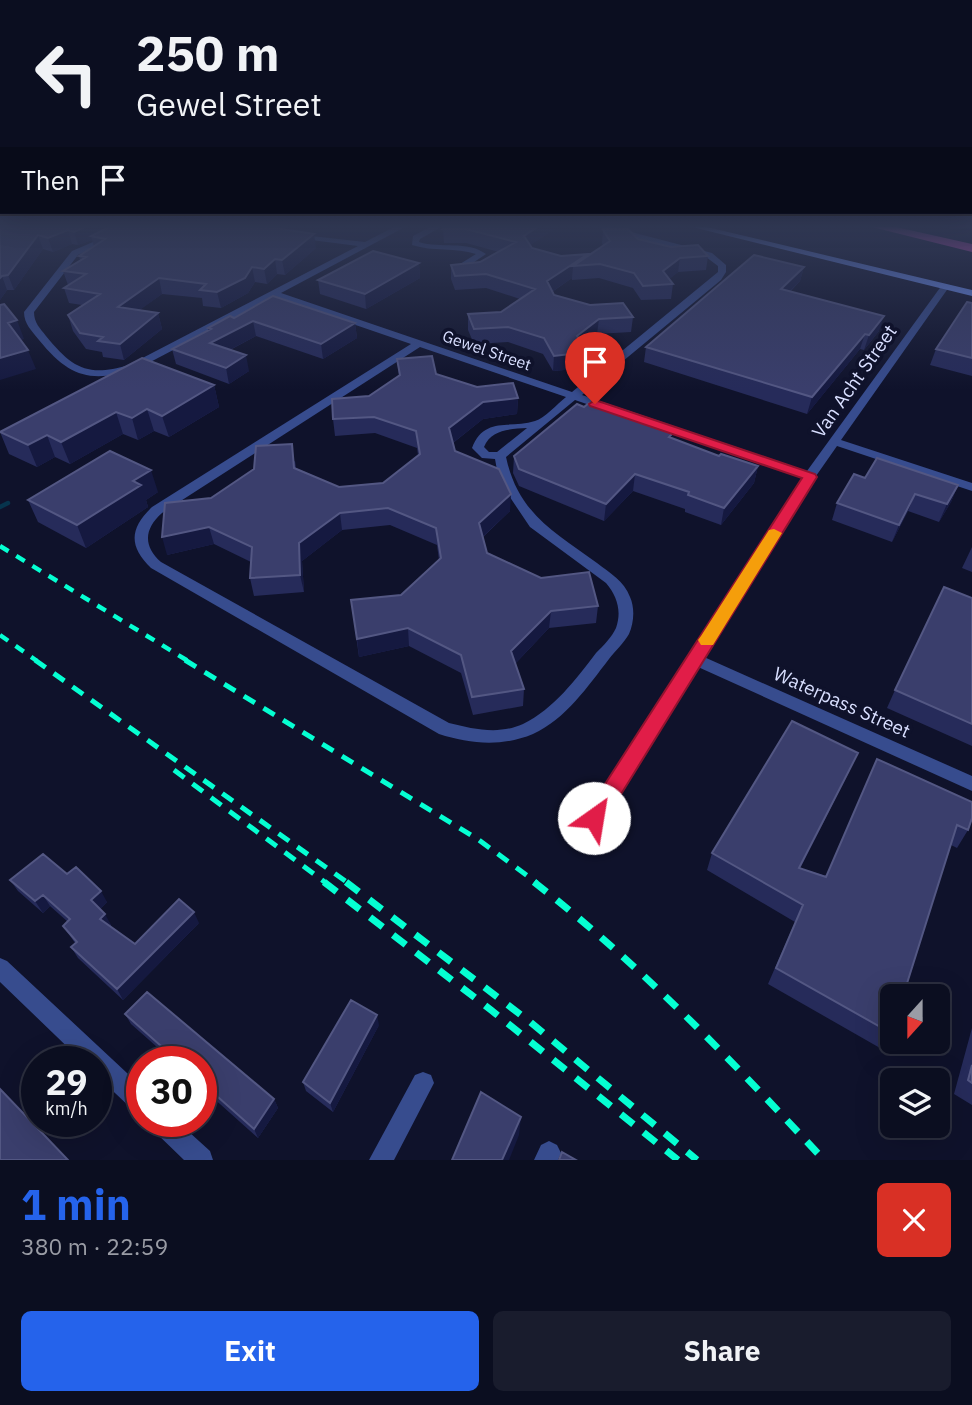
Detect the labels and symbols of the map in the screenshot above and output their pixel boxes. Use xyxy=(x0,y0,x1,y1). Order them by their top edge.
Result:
street label: Van Acht Street xyxy=(806,320,902,442)
street label: Gewel Street xyxy=(440,325,534,375)
pin xyxy=(565,332,625,404)
street label: Waterpass Street xyxy=(770,661,914,743)
position arrow xyxy=(557,781,631,855)
north arrow xyxy=(880,984,950,1054)
speed limit sign: 30 xyxy=(126,1046,217,1137)

